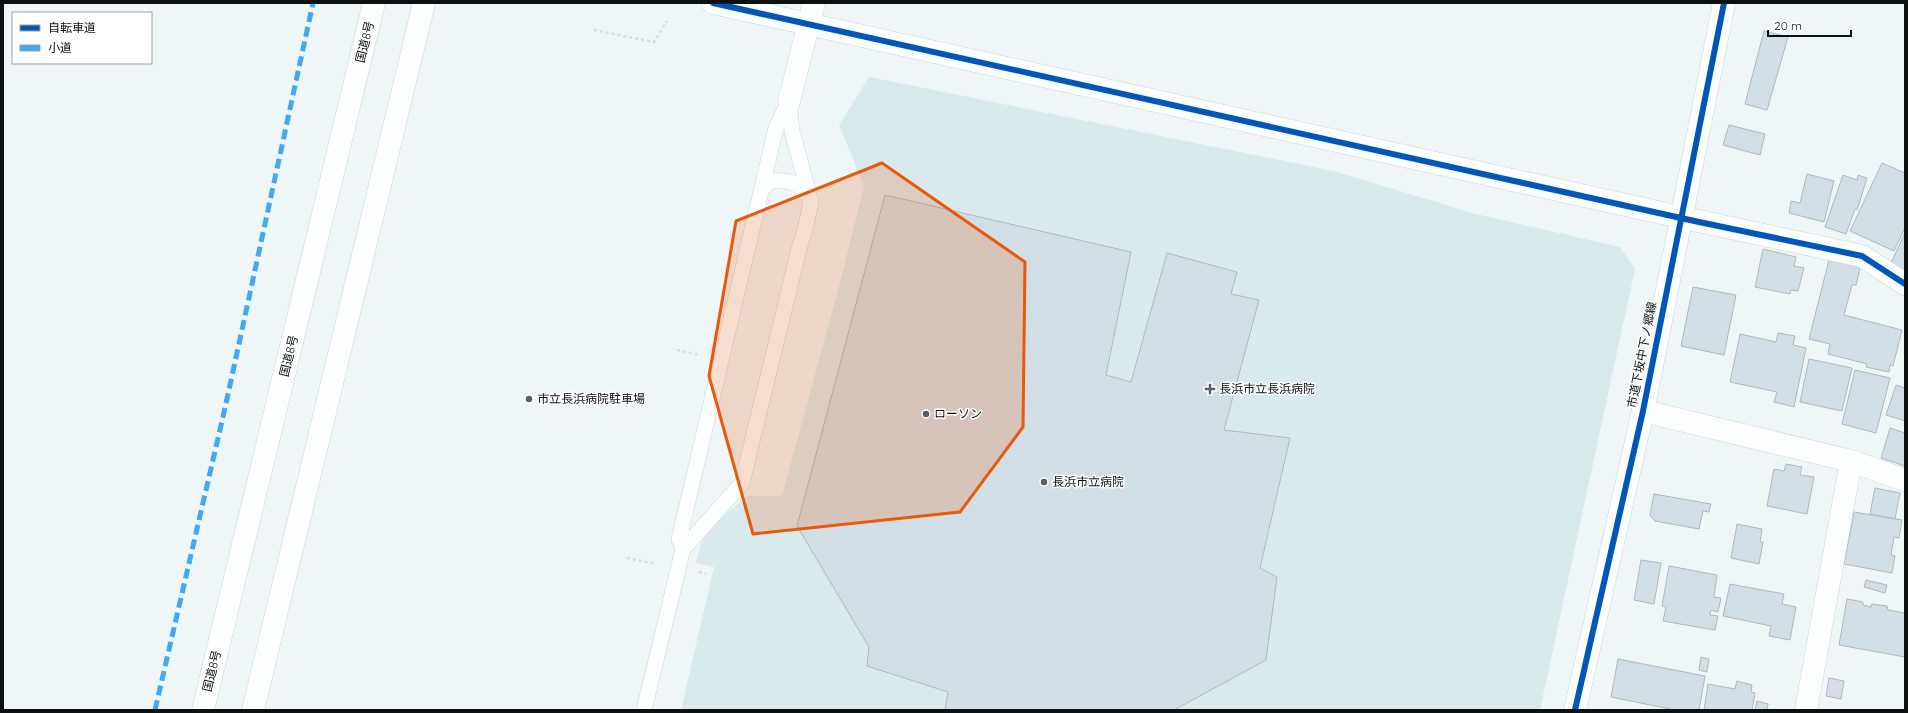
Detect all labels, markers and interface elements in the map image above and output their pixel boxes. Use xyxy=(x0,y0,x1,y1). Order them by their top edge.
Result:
legend xyxy=(12,12,152,64)
scale bar xyxy=(1768,12,1851,38)
text: 20 m xyxy=(1774,18,1802,33)
street label: 国道8号 xyxy=(352,19,377,64)
text: 自転車道 xyxy=(48,20,96,35)
text: 小道 xyxy=(48,40,72,55)
street label: 市道下坂中下ノ郷線 xyxy=(1624,300,1659,409)
street label: 国道8号 xyxy=(276,333,301,378)
place label: 長浜市立長浜病院 xyxy=(1219,381,1315,396)
marker: 長浜市立長浜病院 xyxy=(1204,383,1216,395)
place label: 市立長浜病院駐車場 xyxy=(537,391,645,406)
marker: 市立長浜病院駐車場 xyxy=(524,394,534,404)
place label: ローソン xyxy=(934,406,982,421)
marker: ローソン xyxy=(921,409,931,419)
place label: 長浜市立病院 xyxy=(1052,474,1124,489)
marker: 長浜市立病院 xyxy=(1039,477,1049,487)
street label: 国道8号 xyxy=(199,648,224,693)

